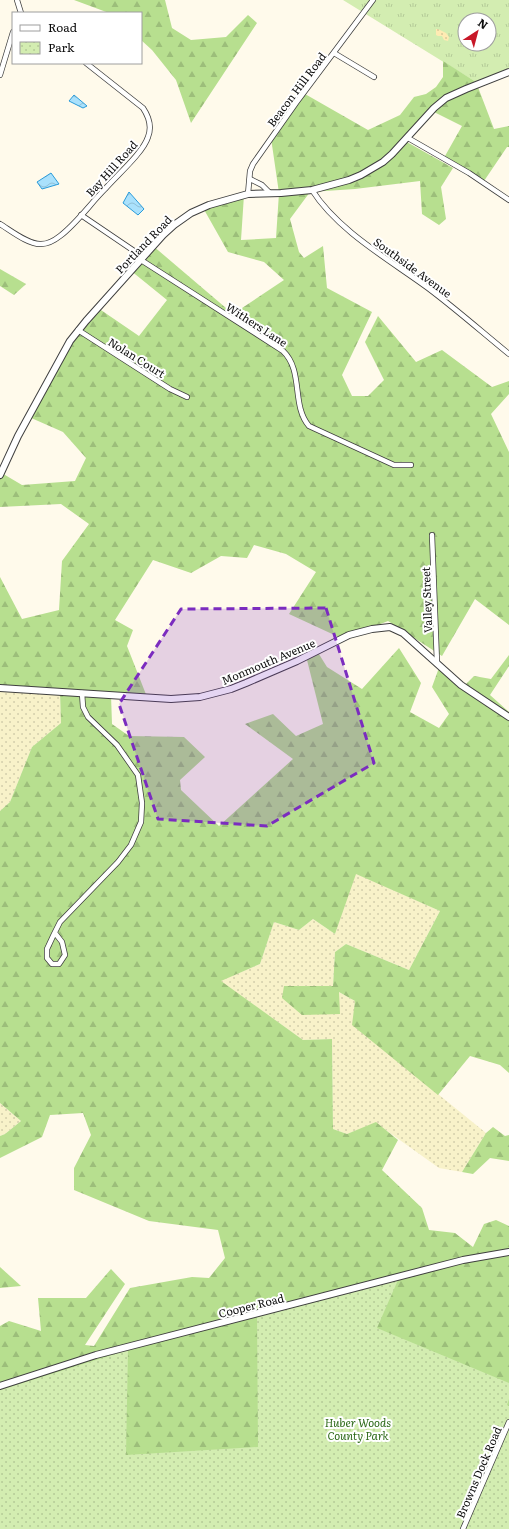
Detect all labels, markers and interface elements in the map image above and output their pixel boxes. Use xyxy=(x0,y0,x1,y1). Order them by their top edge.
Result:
legend xyxy=(12,12,142,64)
north arrow xyxy=(457,12,497,52)
text: N xyxy=(475,14,492,32)
text: Road xyxy=(48,18,78,36)
text: Park xyxy=(48,38,75,56)
street label: Beacon Hill Road xyxy=(263,48,329,129)
street label: Bay Hill Road xyxy=(82,136,141,199)
street label: Portland Road xyxy=(111,211,175,277)
street label: Southside Avenue xyxy=(371,233,456,301)
street label: Withers Lane xyxy=(223,298,291,350)
street label: Nolan Court xyxy=(105,333,169,381)
street label: Valley Street xyxy=(417,566,435,633)
street label: Monmouth Avenue xyxy=(219,634,318,688)
street label: Cooper Road xyxy=(217,1289,286,1321)
park label: Huber Woods County Park xyxy=(325,1414,391,1443)
street label: Browns Dock Road xyxy=(451,1423,505,1520)

